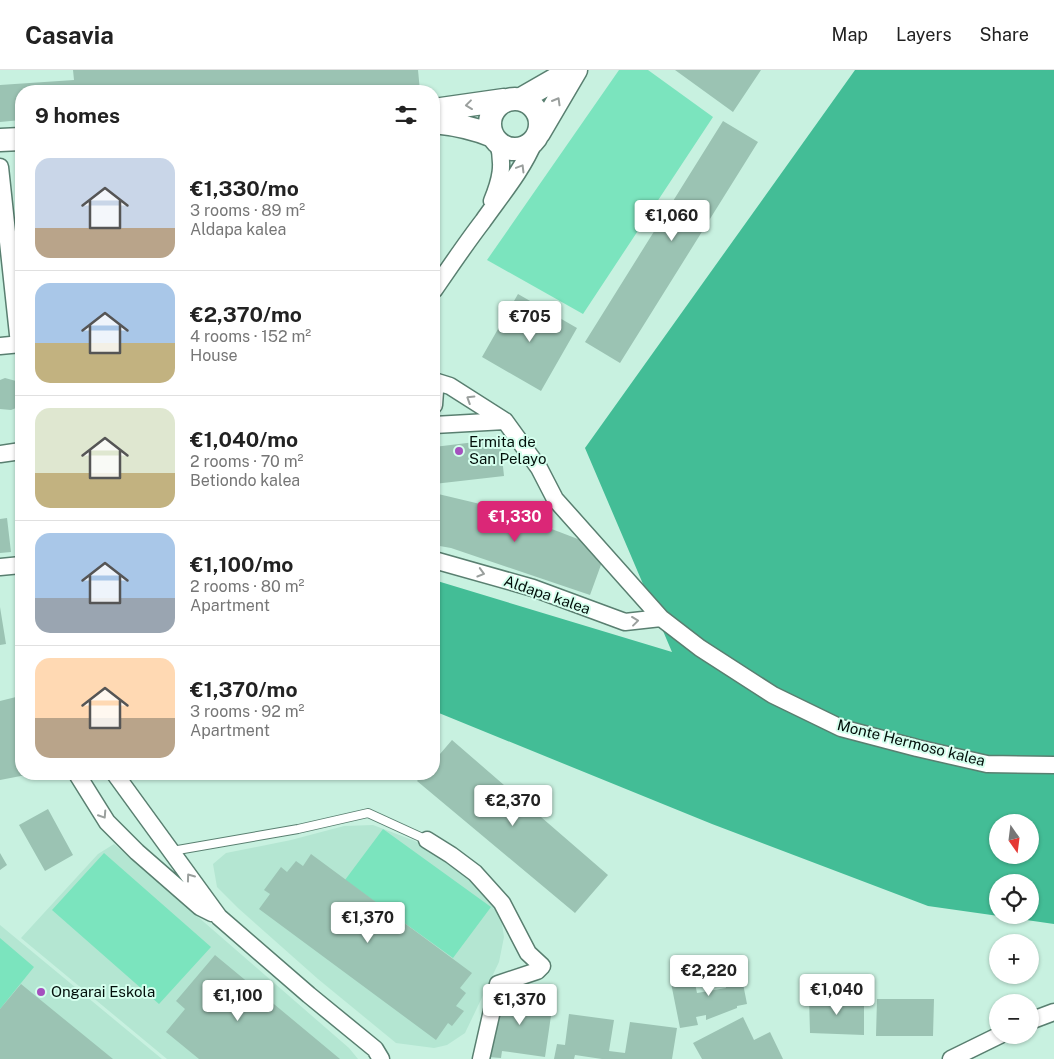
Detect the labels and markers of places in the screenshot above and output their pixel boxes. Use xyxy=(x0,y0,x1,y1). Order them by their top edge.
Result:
pin: €1,060 xyxy=(631,200,713,242)
pin: €705 xyxy=(500,300,560,343)
place label: Ermita de San Pelayo xyxy=(469,433,546,467)
marker: Ermita de San Pelayo xyxy=(453,445,465,457)
pin: €1,330 xyxy=(474,500,556,543)
pin: €2,370 xyxy=(472,784,554,827)
pin: €1,370 xyxy=(327,902,409,944)
pin: €2,220 xyxy=(668,954,750,997)
pin: €1,040 xyxy=(796,974,878,1016)
pin: €1,100 xyxy=(197,980,279,1022)
place label: Ongarai Eskola xyxy=(51,983,155,1000)
pin: €1,370 xyxy=(479,984,561,1026)
marker: Ongarai Eskola xyxy=(35,986,47,998)

